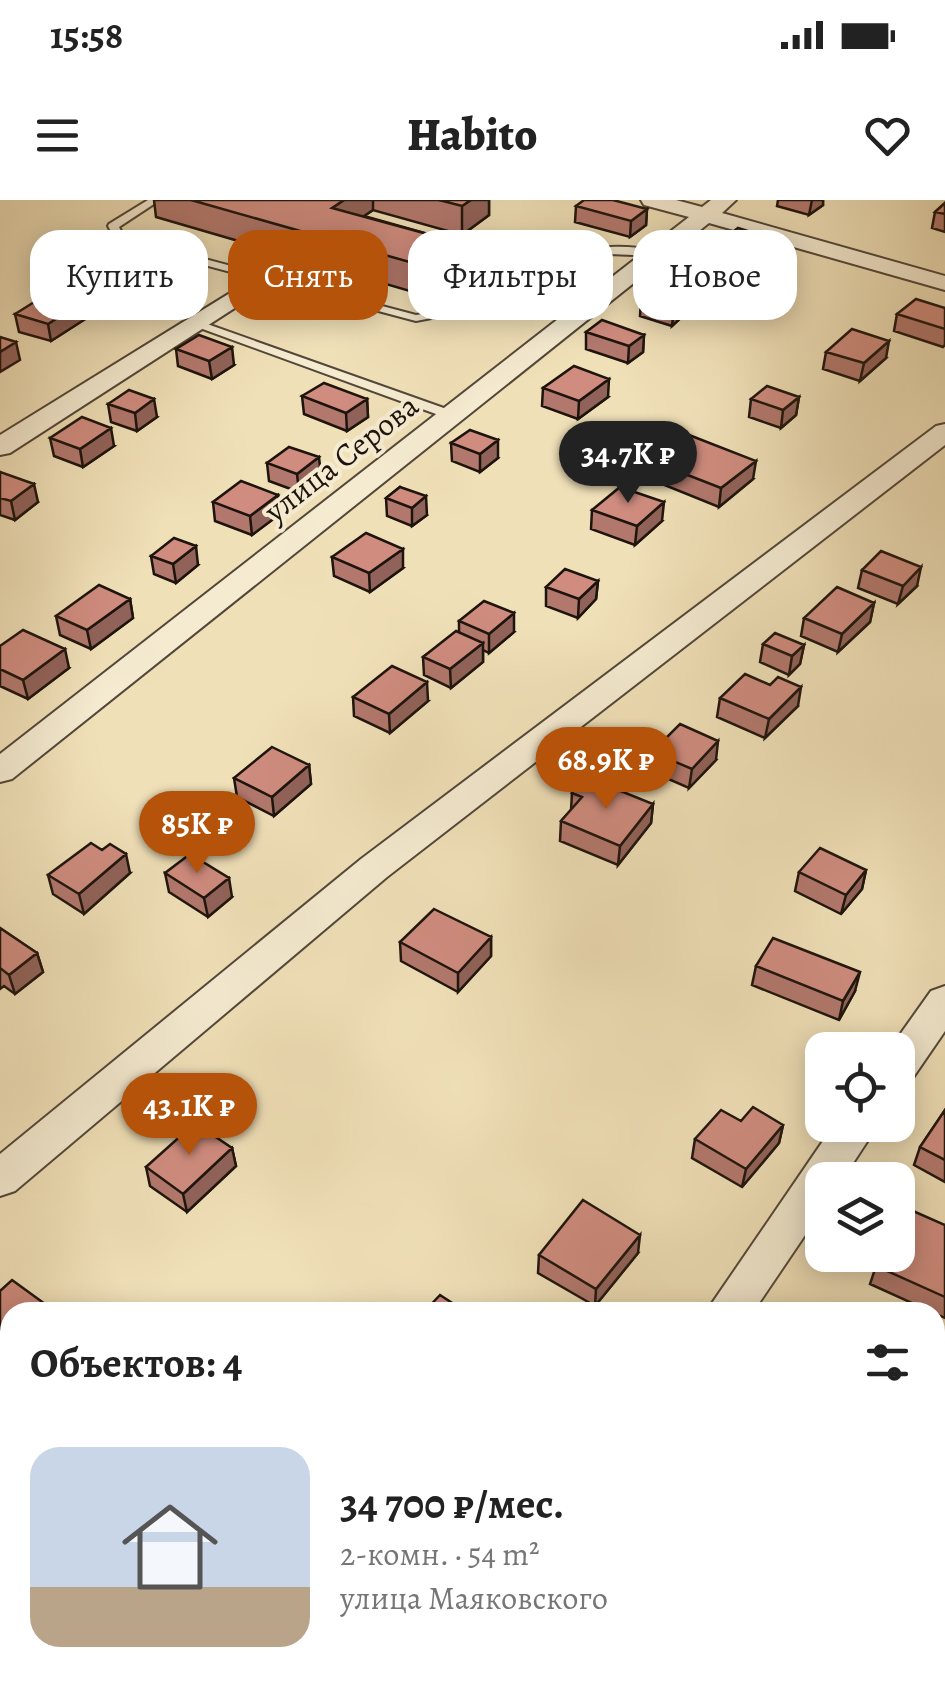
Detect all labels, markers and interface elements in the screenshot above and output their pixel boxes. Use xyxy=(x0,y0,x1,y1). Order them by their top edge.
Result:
text: 15:58 xyxy=(50,9,123,61)
text: Habito xyxy=(407,104,538,166)
icon: menu xyxy=(30,108,85,163)
icon: heart xyxy=(860,108,915,163)
chip: Купить xyxy=(30,230,208,320)
chip: Снять xyxy=(228,230,388,320)
chip: Фильтры xyxy=(408,230,613,320)
chip: Новое xyxy=(633,230,797,320)
street label: улица Серова xyxy=(254,384,428,533)
pin: 34.7K ₽ xyxy=(536,421,720,506)
text: 34.7K ₽ xyxy=(581,431,675,475)
pin: 68.9K ₽ xyxy=(514,727,698,812)
text: 68.9K ₽ xyxy=(558,737,654,781)
pin: 85K ₽ xyxy=(127,791,267,876)
text: 85K ₽ xyxy=(161,801,233,845)
map controls xyxy=(805,1032,915,1272)
button: locate xyxy=(805,1032,915,1142)
pin: 43.1K ₽ xyxy=(97,1073,281,1158)
text: 43.1K ₽ xyxy=(143,1083,235,1127)
button: layers xyxy=(805,1162,915,1272)
text: Объектов: 4 xyxy=(30,1334,242,1391)
icon: filters xyxy=(860,1335,915,1390)
text: 34 700 ₽/мес. xyxy=(340,1475,564,1532)
icon: home xyxy=(110,1487,230,1607)
text: 2-комн. · 54 m² xyxy=(340,1532,539,1576)
text: улица Маяковского xyxy=(340,1576,608,1620)

